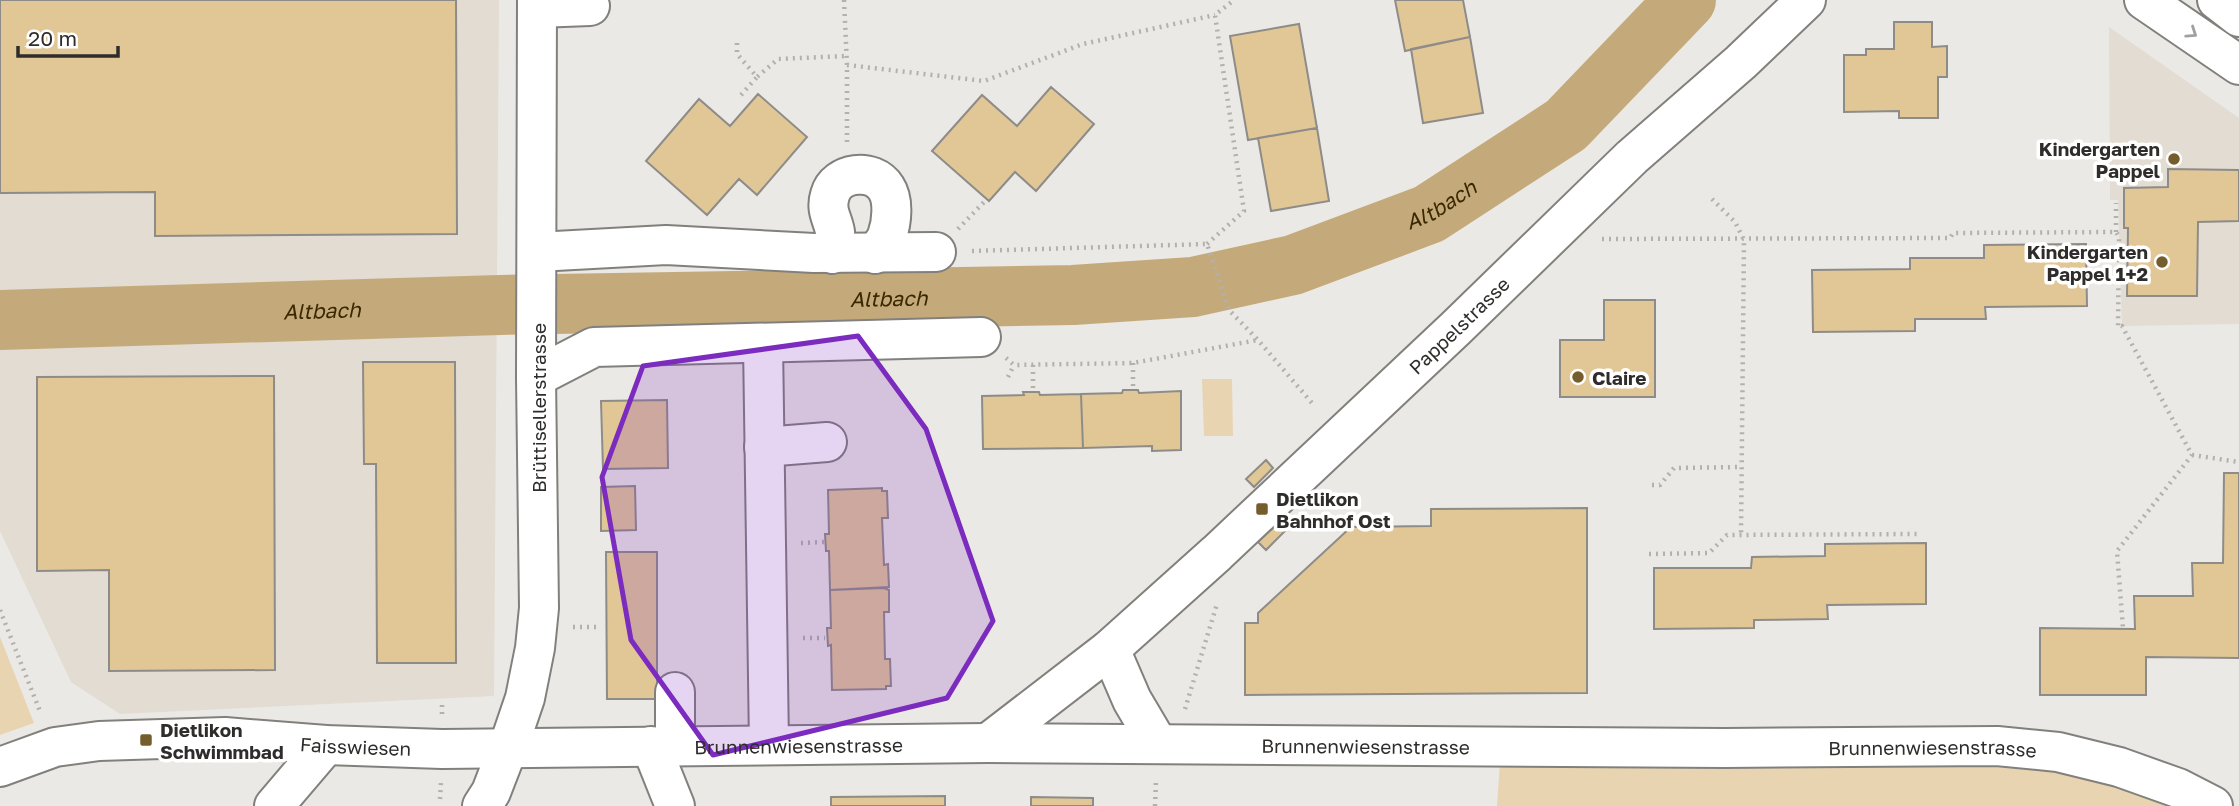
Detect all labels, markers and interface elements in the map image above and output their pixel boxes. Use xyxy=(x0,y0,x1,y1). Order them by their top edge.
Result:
scale bar xyxy=(18,14,117,58)
text: 20 m xyxy=(28,25,77,51)
one-way arrow xyxy=(2184,25,2197,38)
place label: Kindergarten Pappel xyxy=(2039,137,2160,182)
marker: Kindergarten Pappel xyxy=(2166,151,2182,167)
water label: Altbach xyxy=(1402,173,1482,235)
place label: Kindergarten Pappel 1+2 xyxy=(2027,240,2148,285)
marker: Kindergarten Pappel 1+2 xyxy=(2154,254,2170,270)
street label: Pappelstrasse xyxy=(1404,272,1514,378)
water label: Altbach xyxy=(850,285,929,312)
water label: Altbach xyxy=(283,296,362,325)
street label: Brüttisellerstrasse xyxy=(527,323,550,493)
place label: Claire xyxy=(1592,366,1646,389)
marker: Claire xyxy=(1570,369,1586,385)
place label: Dietlikon Bahnhof Ost xyxy=(1276,487,1391,532)
marker: Dietlikon Bahnhof Ost xyxy=(1254,501,1270,517)
place label: Dietlikon Schwimmbad xyxy=(160,718,284,763)
street label: Faisswiesen xyxy=(299,731,412,759)
marker: Dietlikon Schwimmbad xyxy=(138,732,154,748)
street label: Brunnenwiesenstrasse xyxy=(694,732,903,758)
street label: Brunnenwiesenstrasse xyxy=(1261,733,1470,758)
street label: Brunnenwiesenstrasse xyxy=(1828,734,2038,761)

